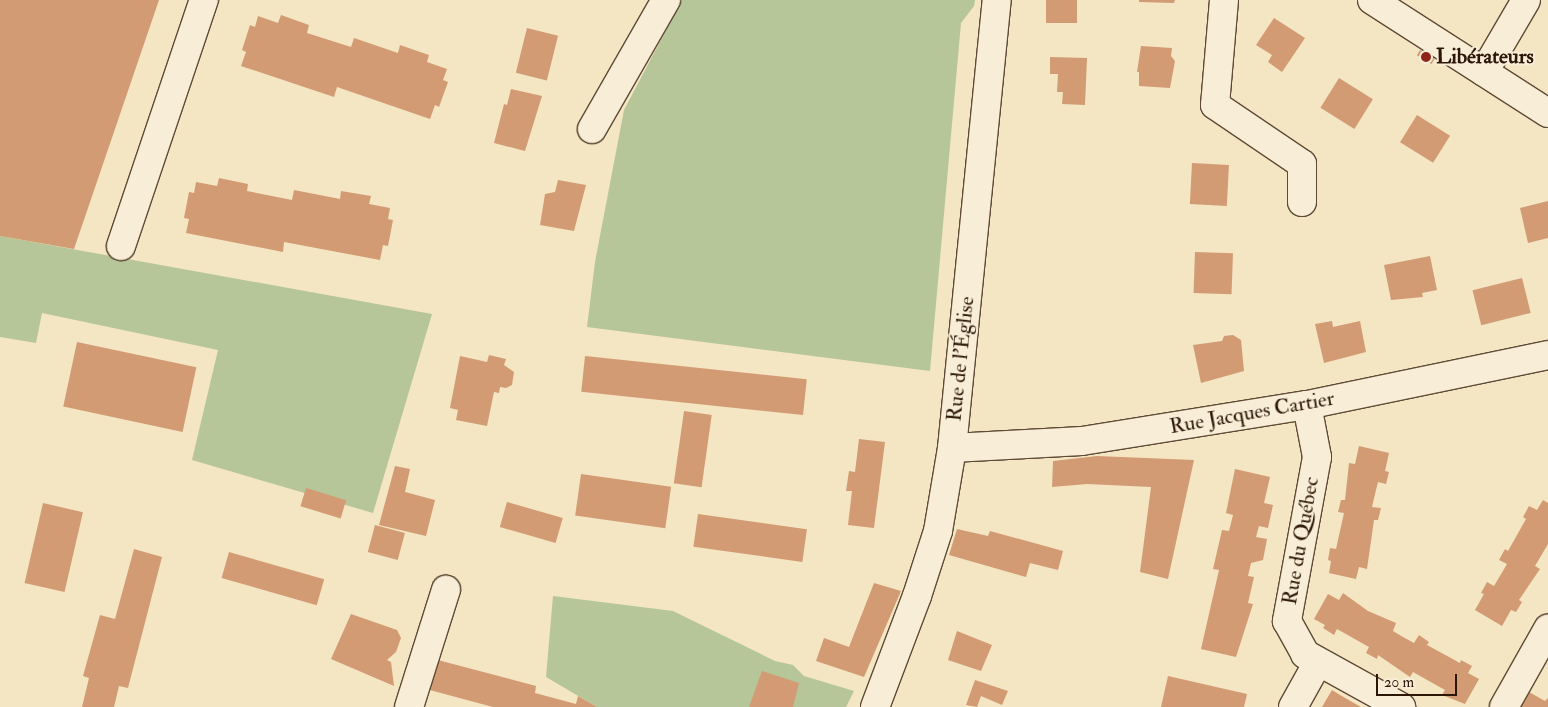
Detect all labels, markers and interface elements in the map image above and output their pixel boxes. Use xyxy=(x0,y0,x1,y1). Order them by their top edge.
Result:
place label: Libérateurs xyxy=(1436,44,1534,70)
marker: Libérateurs xyxy=(1420,51,1432,63)
street label: Rue de l'Église xyxy=(942,295,980,423)
street label: Rue Jacques Cartier xyxy=(1168,386,1336,440)
street label: Rue du Québec xyxy=(1277,475,1325,607)
scale bar xyxy=(1378,664,1459,696)
text: 20 m xyxy=(1384,673,1414,692)

